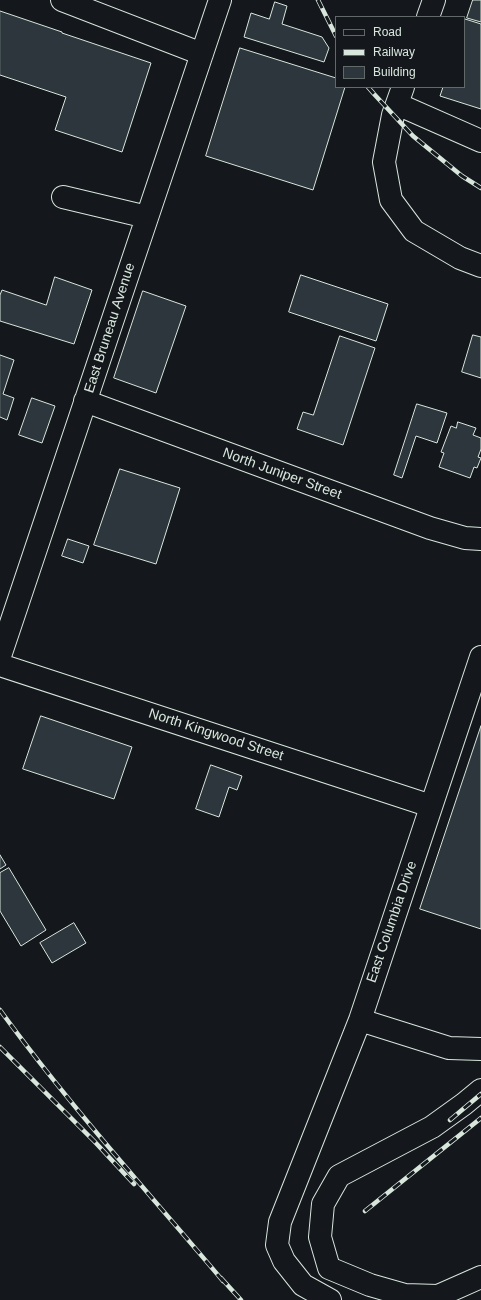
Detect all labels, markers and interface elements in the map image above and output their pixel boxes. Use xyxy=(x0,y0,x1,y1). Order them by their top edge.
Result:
legend xyxy=(335,16,465,88)
text: Road xyxy=(373,25,402,39)
text: Railway xyxy=(373,45,415,59)
text: Building xyxy=(373,65,416,79)
street label: East Bruneau Avenue xyxy=(81,261,139,395)
street label: North Juniper Street xyxy=(220,445,344,503)
street label: North Kingwood Street xyxy=(146,705,286,765)
street label: East Columbia Drive xyxy=(363,859,421,985)

